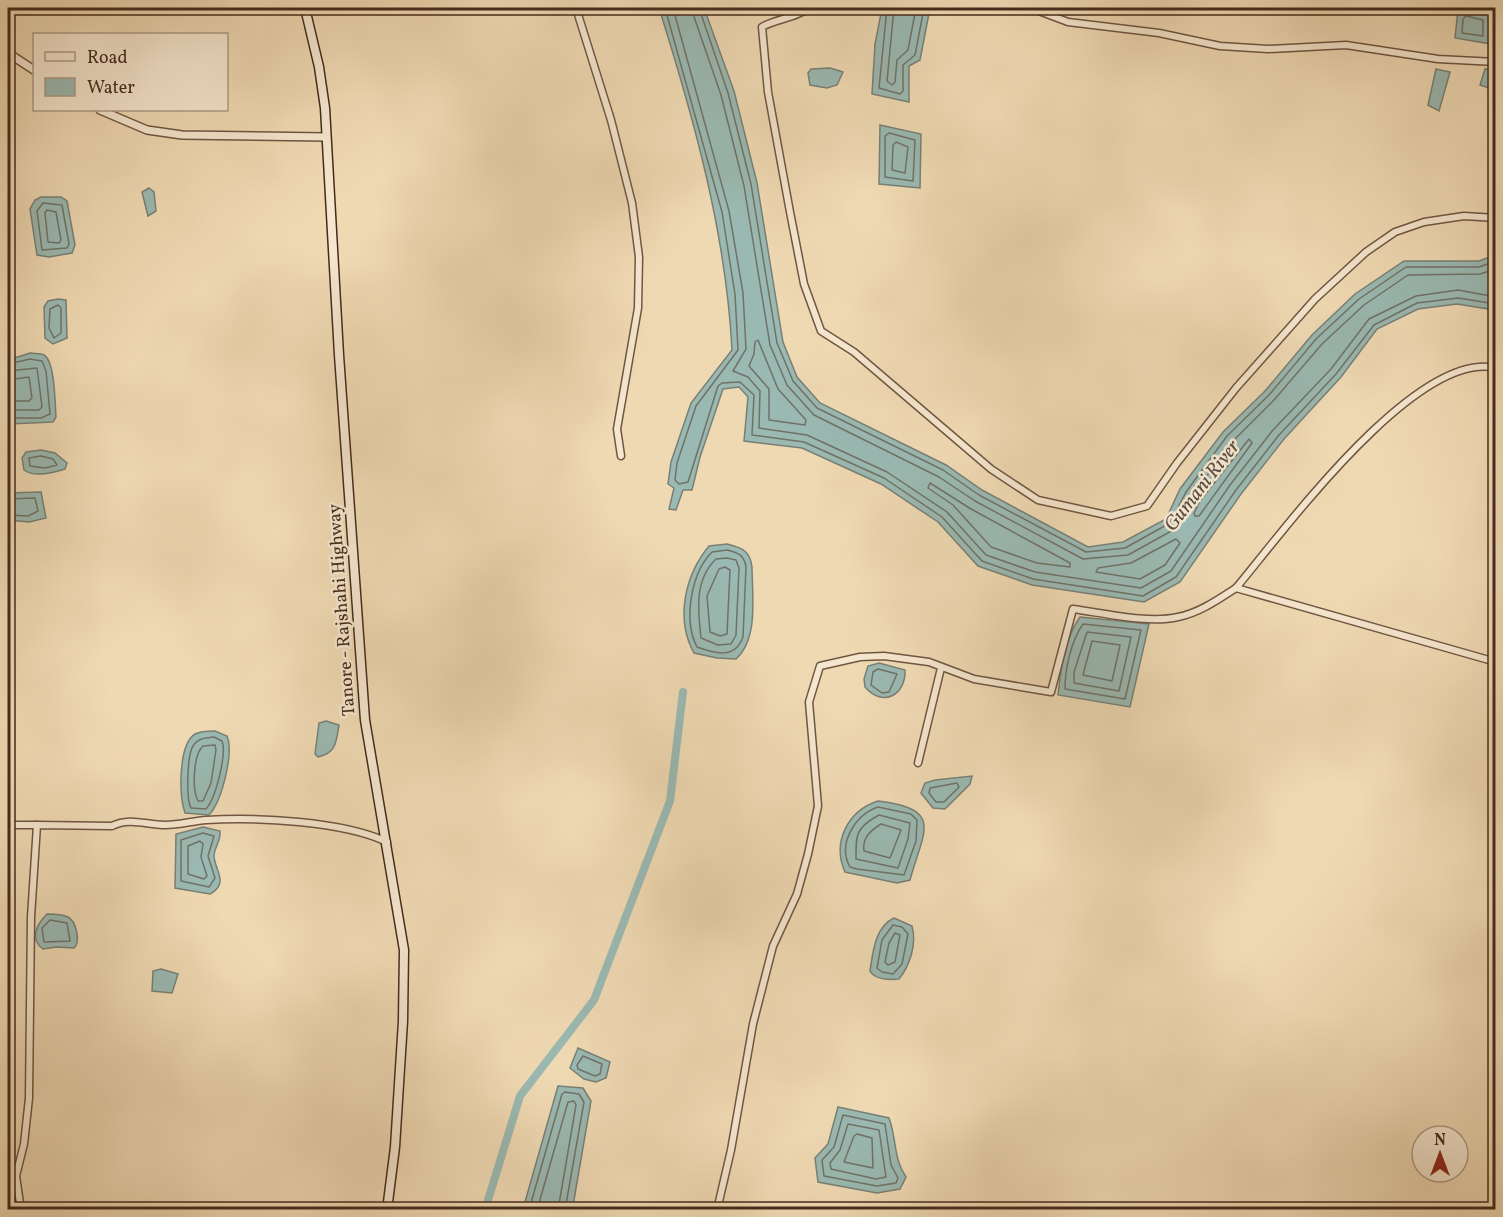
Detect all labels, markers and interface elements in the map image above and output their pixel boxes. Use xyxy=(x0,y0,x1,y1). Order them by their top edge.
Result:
legend xyxy=(33,33,228,111)
text: Road xyxy=(87,46,128,71)
text: Water xyxy=(87,76,135,101)
water label: Gumani River xyxy=(1158,434,1248,538)
street label: Tanore - Rajshahi Highway xyxy=(323,503,362,717)
north arrow xyxy=(1410,1124,1470,1184)
text: N xyxy=(1434,1130,1446,1152)

